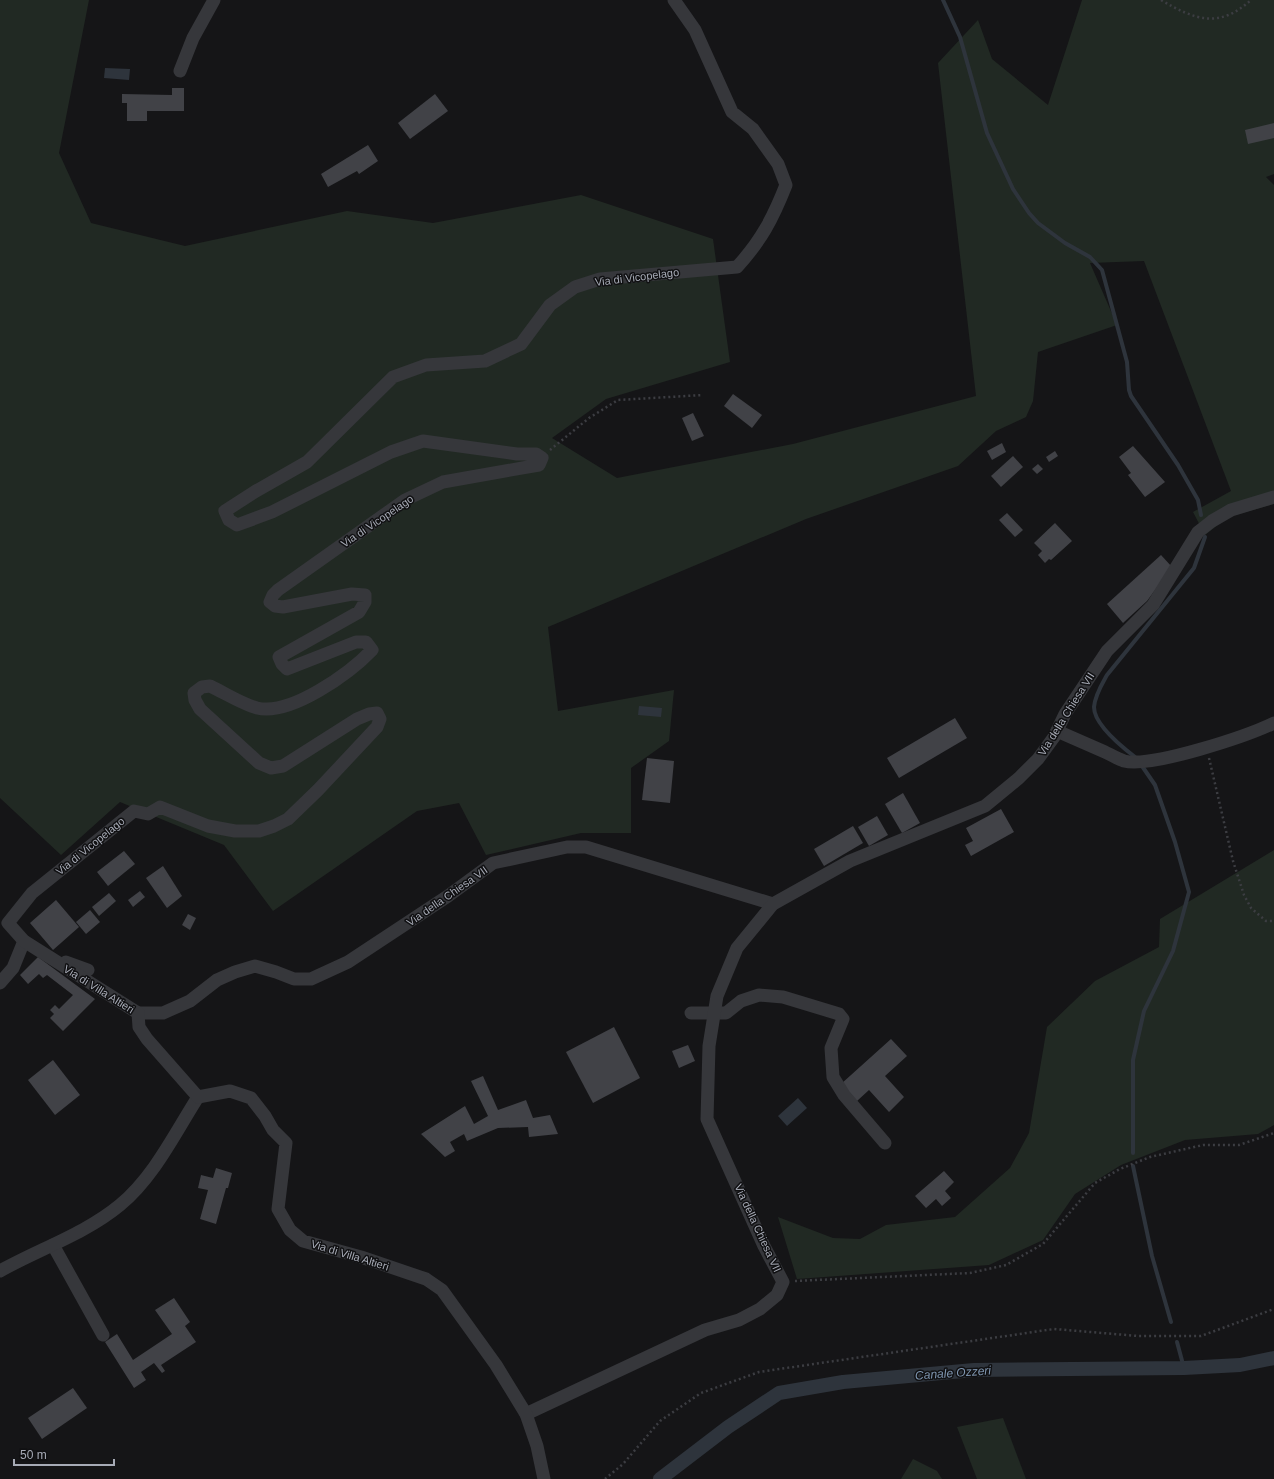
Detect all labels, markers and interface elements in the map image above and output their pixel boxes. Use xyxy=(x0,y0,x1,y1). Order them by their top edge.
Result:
street label: Via di Vicopelago xyxy=(594,266,680,288)
street label: Via di Vicopelago xyxy=(339,492,415,550)
street label: Via della Chiesa VII xyxy=(1036,670,1096,758)
street label: Via di Vicopelago xyxy=(53,815,127,877)
street label: Via della Chiesa VII xyxy=(404,864,490,928)
street label: Via di Villa Altieri xyxy=(62,962,136,1016)
street label: Via della Chiesa VII xyxy=(732,1182,784,1274)
street label: Via di Villa Altieri xyxy=(310,1237,390,1273)
water label: Canale Ozzeri xyxy=(915,1363,992,1383)
scale bar xyxy=(14,1441,114,1467)
text: 50 m xyxy=(20,1448,47,1462)

